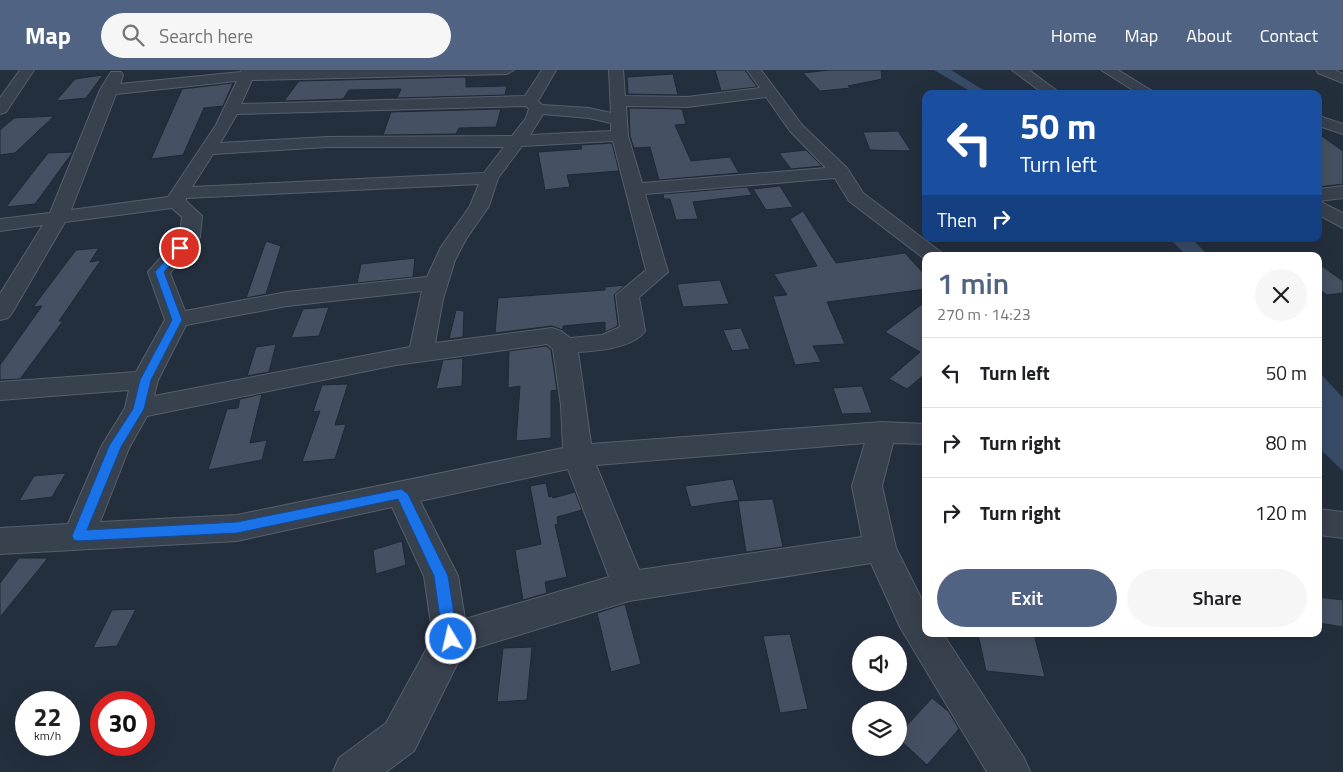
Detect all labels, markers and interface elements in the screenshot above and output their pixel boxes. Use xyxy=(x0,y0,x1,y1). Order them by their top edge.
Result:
search box xyxy=(101,13,451,58)
text: Map xyxy=(25,17,71,53)
icon: search xyxy=(119,21,147,49)
text: Search here xyxy=(159,21,253,50)
text: Home xyxy=(1051,22,1097,49)
text: Map xyxy=(1125,22,1158,49)
text: About xyxy=(1186,22,1232,49)
text: Contact xyxy=(1260,22,1318,49)
text: 50 m xyxy=(1020,99,1096,153)
icon: left xyxy=(937,110,1002,175)
text: Turn left xyxy=(1020,147,1097,181)
text: Then xyxy=(937,205,977,234)
icon: right xyxy=(987,205,1015,233)
pin xyxy=(159,227,201,269)
icon: arrive xyxy=(166,234,194,262)
text: 1 min xyxy=(937,260,1009,306)
button: close xyxy=(1255,269,1307,321)
text: 270 m · 14:23 xyxy=(937,302,1031,326)
text: Turn left xyxy=(980,358,1050,387)
text: 50 m xyxy=(1266,358,1307,387)
icon: left xyxy=(937,359,965,387)
text: Turn right xyxy=(980,428,1061,457)
text: 80 m xyxy=(1266,428,1307,457)
icon: right xyxy=(937,429,965,457)
text: Turn right xyxy=(980,498,1061,527)
text: 120 m xyxy=(1255,498,1307,527)
icon: right xyxy=(937,499,965,527)
button: Exit xyxy=(937,569,1117,627)
button: Share xyxy=(1127,569,1307,627)
position arrow xyxy=(424,612,476,664)
map controls xyxy=(852,636,907,756)
button: sound xyxy=(852,636,907,691)
speed limit sign: 30 xyxy=(90,691,155,756)
text: 22 xyxy=(33,698,62,736)
button: layers xyxy=(852,701,907,756)
text: km/h xyxy=(34,726,61,745)

